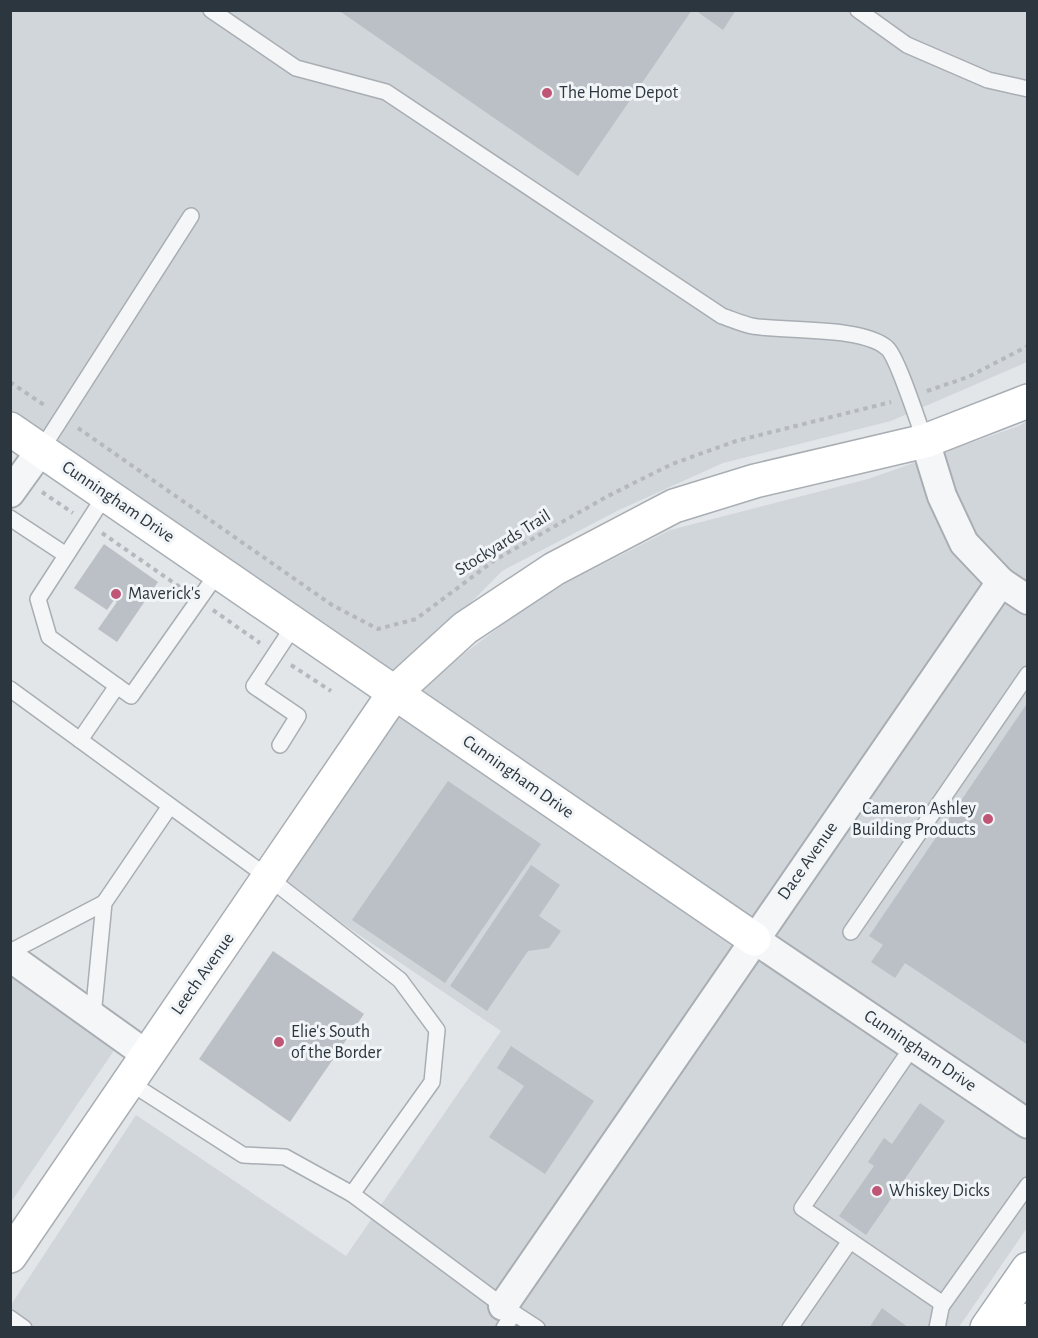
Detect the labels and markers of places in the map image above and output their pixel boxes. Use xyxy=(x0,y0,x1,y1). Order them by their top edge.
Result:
place label: The Home Depot xyxy=(559,84,678,102)
marker: The Home Depot xyxy=(540,86,554,100)
place label: Maverick's xyxy=(128,585,201,603)
marker: Maverick's xyxy=(109,587,123,601)
place label: Cameron Ashley Building Products xyxy=(852,800,976,839)
marker: Cameron Ashley Building Products xyxy=(981,812,995,826)
place label: Elie's South of the Border xyxy=(291,1023,382,1062)
marker: Elie's South of the Border xyxy=(272,1035,286,1049)
place label: Whiskey Dicks xyxy=(889,1182,990,1200)
marker: Whiskey Dicks xyxy=(870,1184,884,1198)

